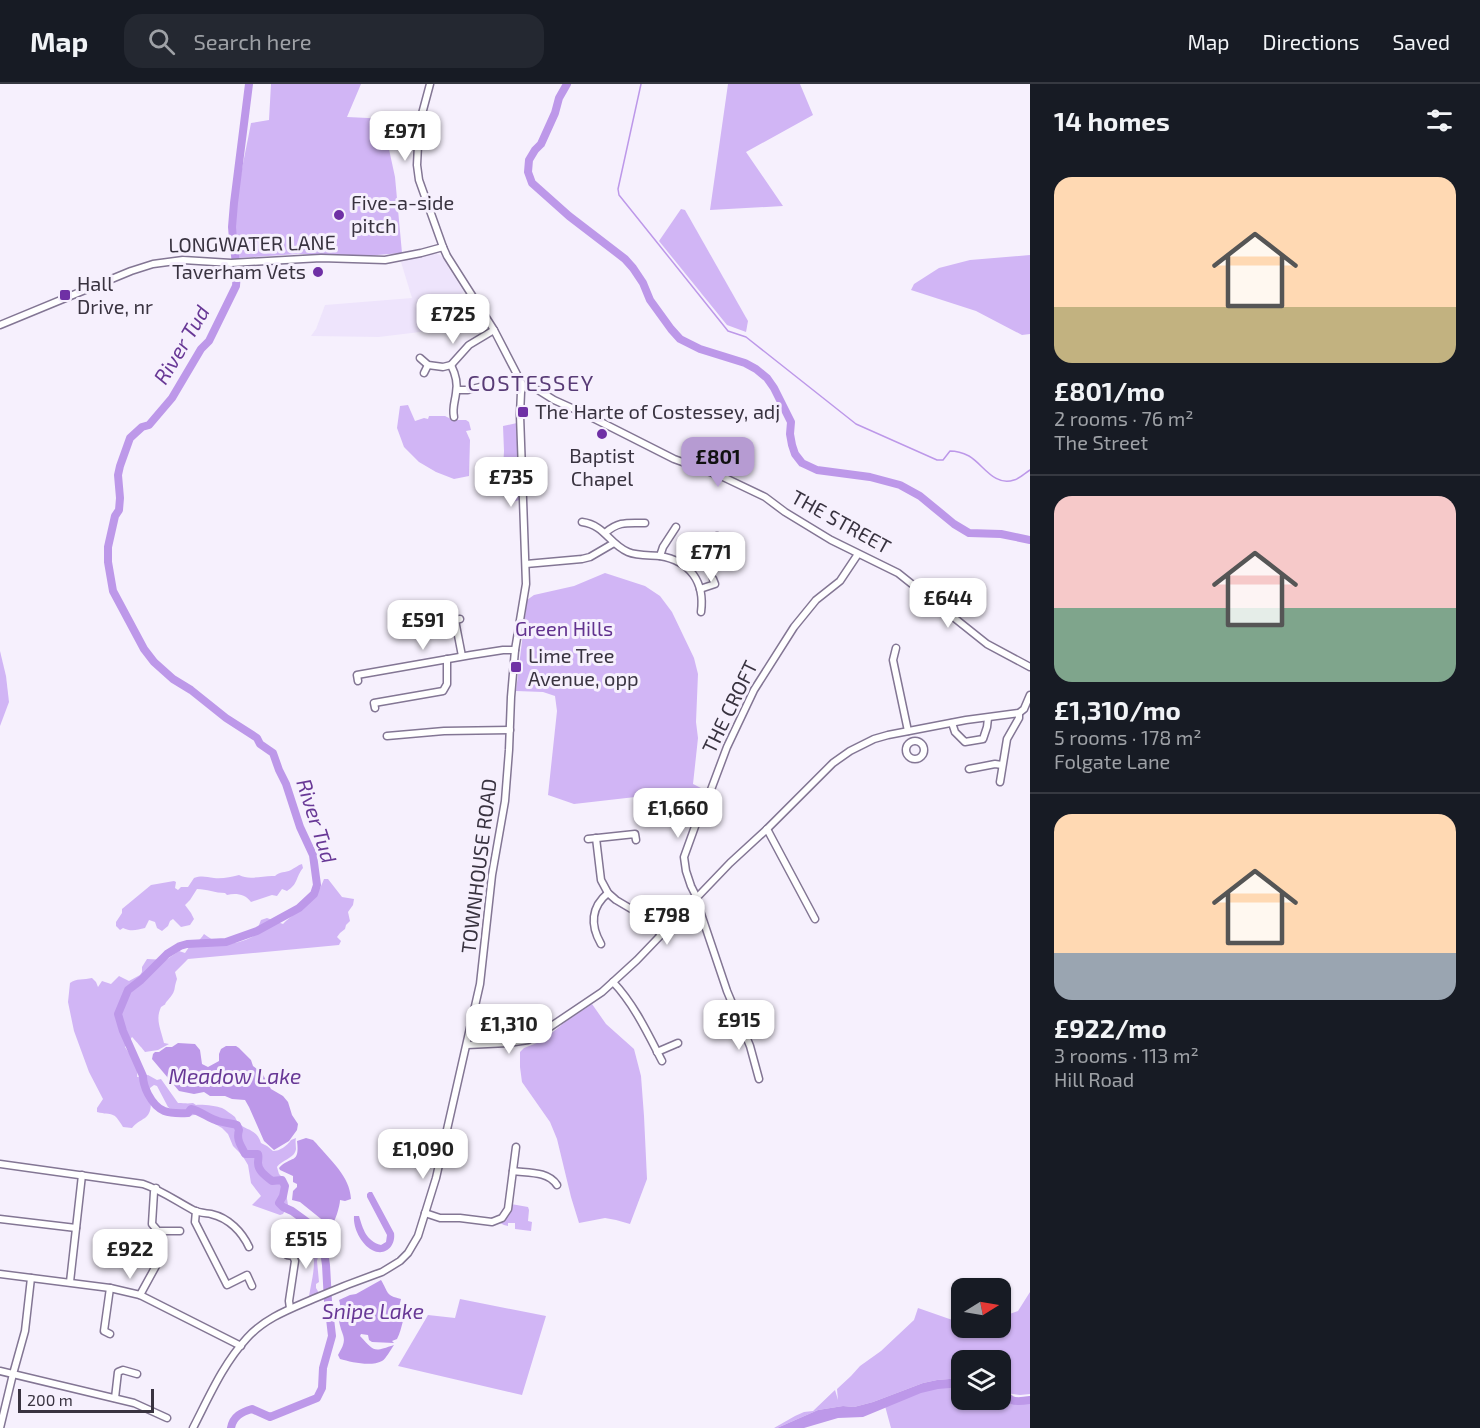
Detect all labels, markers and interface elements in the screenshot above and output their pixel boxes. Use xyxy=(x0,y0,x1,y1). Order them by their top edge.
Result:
search box xyxy=(124,14,544,68)
text: Map xyxy=(30,24,88,58)
icon: search xyxy=(145,25,178,58)
text: Search here xyxy=(193,28,312,54)
text: Map xyxy=(1187,29,1230,54)
text: Directions xyxy=(1263,29,1359,54)
text: Saved xyxy=(1392,29,1450,54)
icon: filters xyxy=(1423,104,1456,137)
text: 14 homes xyxy=(1054,105,1170,136)
pin: £971 xyxy=(369,111,441,162)
text: £971 xyxy=(384,118,426,142)
place label: Five-a-side pitch xyxy=(351,190,454,237)
marker: Five-a-side pitch xyxy=(332,208,346,222)
icon: home xyxy=(1201,216,1309,324)
street label: LONGWATER LANE xyxy=(168,230,336,256)
place label: Taverham Vets xyxy=(172,259,306,283)
marker: Taverham Vets xyxy=(311,265,325,279)
place label: Hall Drive, nr xyxy=(77,271,153,318)
marker: Hall Drive, nr xyxy=(58,288,72,302)
pin: £725 xyxy=(417,294,489,345)
water label: River Tud xyxy=(148,300,214,388)
text: £725 xyxy=(431,301,475,325)
district label: COSTESSEY xyxy=(467,369,595,395)
text: £801/mo xyxy=(1054,375,1165,406)
place label: The Harte of Costessey, adj xyxy=(535,399,780,423)
marker: The Harte of Costessey, adj xyxy=(516,405,530,419)
text: 2 rooms · 76 m² xyxy=(1054,406,1193,430)
marker: Baptist Chapel xyxy=(595,427,609,441)
text: The Street xyxy=(1054,430,1148,454)
pin: £801 xyxy=(682,437,754,488)
place label: Baptist Chapel xyxy=(569,443,635,490)
text: £801 xyxy=(695,444,741,468)
pin: £735 xyxy=(475,457,547,508)
text: £735 xyxy=(489,464,533,488)
street label: THE STREET xyxy=(788,484,896,558)
pin: £771 xyxy=(675,532,747,583)
icon: home xyxy=(1201,535,1309,643)
text: £771 xyxy=(690,539,732,563)
pin: £644 xyxy=(912,578,984,629)
text: £644 xyxy=(924,585,973,609)
pin: £591 xyxy=(387,600,459,651)
text: £591 xyxy=(401,607,445,631)
park label: Green Hills xyxy=(515,616,613,640)
place label: Lime Tree Avenue, opp xyxy=(528,643,639,690)
street label: THE CROFT xyxy=(696,656,762,757)
marker: Lime Tree Avenue, opp xyxy=(509,660,523,674)
text: £1,310/mo xyxy=(1054,694,1181,725)
text: 5 rooms · 178 m² xyxy=(1054,725,1202,749)
text: Folgate Lane xyxy=(1054,749,1170,773)
water label: River Tud xyxy=(292,775,343,866)
street label: TOWNHOUSE ROAD xyxy=(455,777,501,955)
pin: £1,660 xyxy=(629,788,727,839)
text: £1,660 xyxy=(647,795,709,819)
icon: home xyxy=(1201,853,1309,961)
pin: £798 xyxy=(631,895,703,946)
text: £798 xyxy=(644,902,690,926)
pin: £915 xyxy=(703,1000,775,1051)
pin: £1,310 xyxy=(460,1004,558,1055)
text: £915 xyxy=(717,1007,761,1031)
text: £1,310 xyxy=(480,1011,538,1035)
text: £922/mo xyxy=(1054,1012,1167,1043)
text: 3 rooms · 113 m² xyxy=(1054,1043,1199,1067)
water label: Meadow Lake xyxy=(169,1063,301,1088)
text: Hill Road xyxy=(1054,1067,1134,1091)
pin: £1,090 xyxy=(374,1129,472,1180)
text: £1,090 xyxy=(392,1136,454,1160)
pin: £515 xyxy=(270,1219,342,1270)
text: £515 xyxy=(285,1226,327,1250)
pin: £922 xyxy=(94,1229,166,1280)
text: £922 xyxy=(107,1236,153,1260)
north arrow xyxy=(951,1278,1011,1338)
map controls xyxy=(951,1278,1011,1410)
water label: Snipe Lake xyxy=(322,1298,424,1323)
button: layers xyxy=(951,1350,1011,1410)
scale bar xyxy=(18,1386,154,1414)
text: 200 m xyxy=(27,1390,73,1409)

